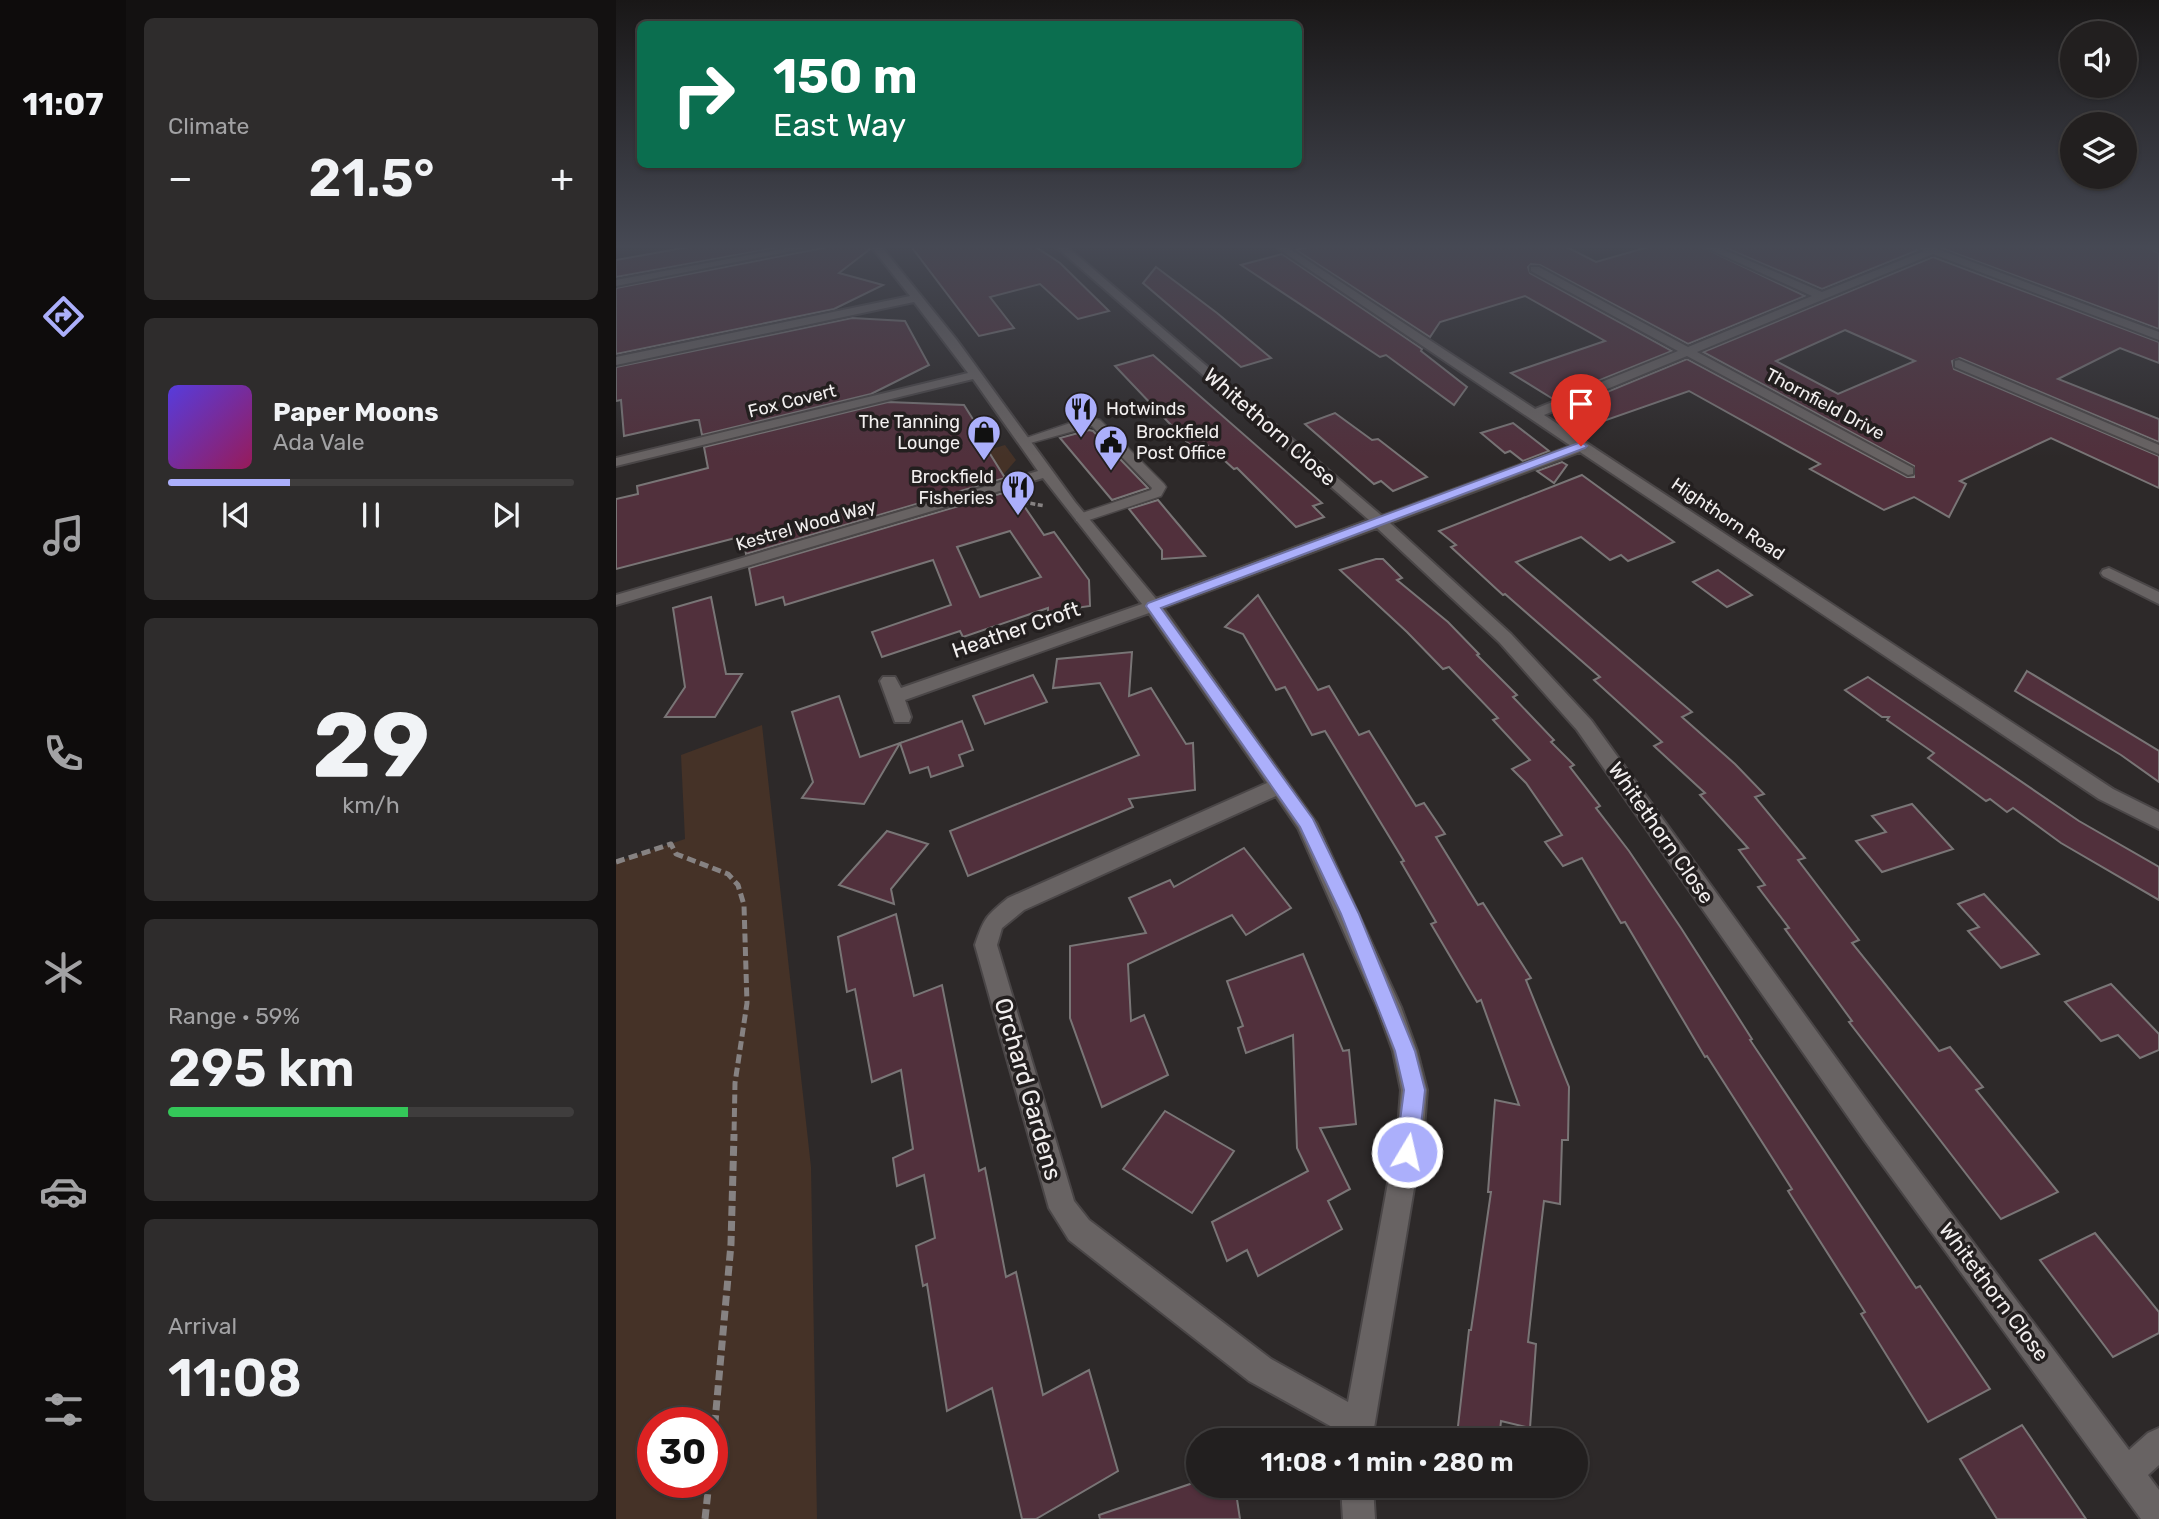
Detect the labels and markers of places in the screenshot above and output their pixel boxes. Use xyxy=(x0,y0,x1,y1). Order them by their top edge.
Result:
pin xyxy=(1551,374,1611,446)
restaurant icon: Hotwinds xyxy=(1062,390,1100,439)
place label: Hotwinds xyxy=(1106,398,1186,420)
place label: The Tanning Lounge xyxy=(858,411,960,454)
shop icon: The Tanning Lounge xyxy=(965,413,1003,462)
place label: Brockfield Post Office xyxy=(1136,421,1226,464)
public building icon: Brockfield Post Office xyxy=(1092,423,1130,472)
place label: Brockfield Fisheries xyxy=(911,466,994,509)
restaurant icon: Brockfield Fisheries xyxy=(999,468,1037,517)

